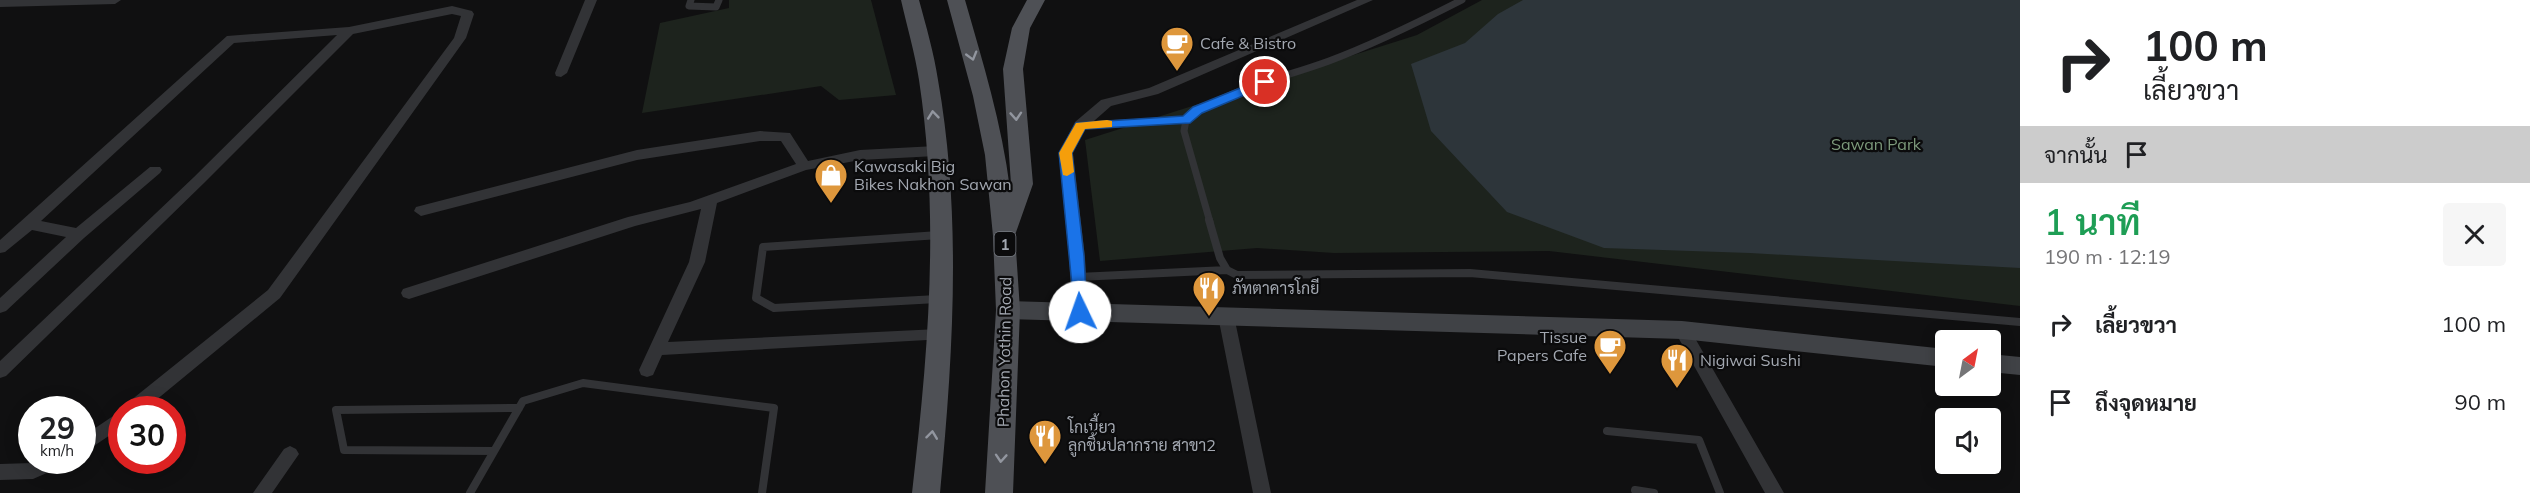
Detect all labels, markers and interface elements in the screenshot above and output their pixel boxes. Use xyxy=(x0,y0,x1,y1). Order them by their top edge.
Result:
text: 100 m xyxy=(2143,19,2268,72)
icon: right xyxy=(2044,24,2122,102)
cafe icon: Cafe & Bistro xyxy=(1159,25,1195,72)
place label: Cafe & Bistro xyxy=(1200,33,1296,53)
one-way arrow xyxy=(965,50,977,61)
pin xyxy=(1239,56,1290,107)
icon: arrive xyxy=(1248,65,1281,98)
text: เลี้ยวขวา xyxy=(2143,73,2239,107)
one-way arrow xyxy=(927,110,939,119)
one-way arrow xyxy=(1010,112,1023,121)
park label: Sawan Park xyxy=(1831,134,1922,154)
icon: arrive xyxy=(2120,138,2153,171)
text: จากนั้น xyxy=(2044,141,2108,169)
place label: Kawasaki Big Bikes Nakhon Sawan xyxy=(854,156,1012,194)
shop icon: Kawasaki Big Bikes Nakhon Sawan xyxy=(813,157,849,204)
text: 1 นาที xyxy=(2044,199,2141,244)
button: close xyxy=(2443,203,2506,266)
road number: 1 xyxy=(994,232,1016,256)
text: 190 m · 12:19 xyxy=(2044,244,2170,269)
restaurant icon: ภัทตาคารโกยี xyxy=(1191,270,1227,317)
street label: Phahon Yothin Road xyxy=(993,277,1015,427)
place label: ภัทตาคารโกยี xyxy=(1232,277,1319,298)
position arrow xyxy=(1048,280,1112,344)
icon: right xyxy=(2044,308,2077,341)
text: 100 m xyxy=(2441,310,2506,338)
text: เลี้ยวขวา xyxy=(2095,311,2177,339)
place label: Tissue Papers Cafe xyxy=(1497,327,1587,365)
cafe icon: Tissue Papers Cafe xyxy=(1592,328,1628,375)
north arrow xyxy=(1935,330,2001,396)
map controls xyxy=(1935,330,2001,474)
restaurant icon: Nigiwai Sushi xyxy=(1659,342,1695,389)
place label: Nigiwai Sushi xyxy=(1700,350,1801,370)
icon: arrive xyxy=(2044,386,2077,419)
text: 90 m xyxy=(2455,388,2506,416)
text: ถึงจุดหมาย xyxy=(2095,389,2197,417)
speed limit sign: 30 xyxy=(108,396,186,474)
button: sound xyxy=(1935,408,2001,474)
text: 29 xyxy=(39,409,75,447)
place label: โกเนี้ยว ลูกชิ้นปลากราย สาขา2 xyxy=(1067,413,1216,457)
restaurant icon: โกเนี้ยว ลูกชิ้นปลากราย สาขา2 xyxy=(1027,418,1063,465)
one-way arrow xyxy=(925,430,938,439)
text: km/h xyxy=(40,441,74,460)
one-way arrow xyxy=(995,453,1008,462)

